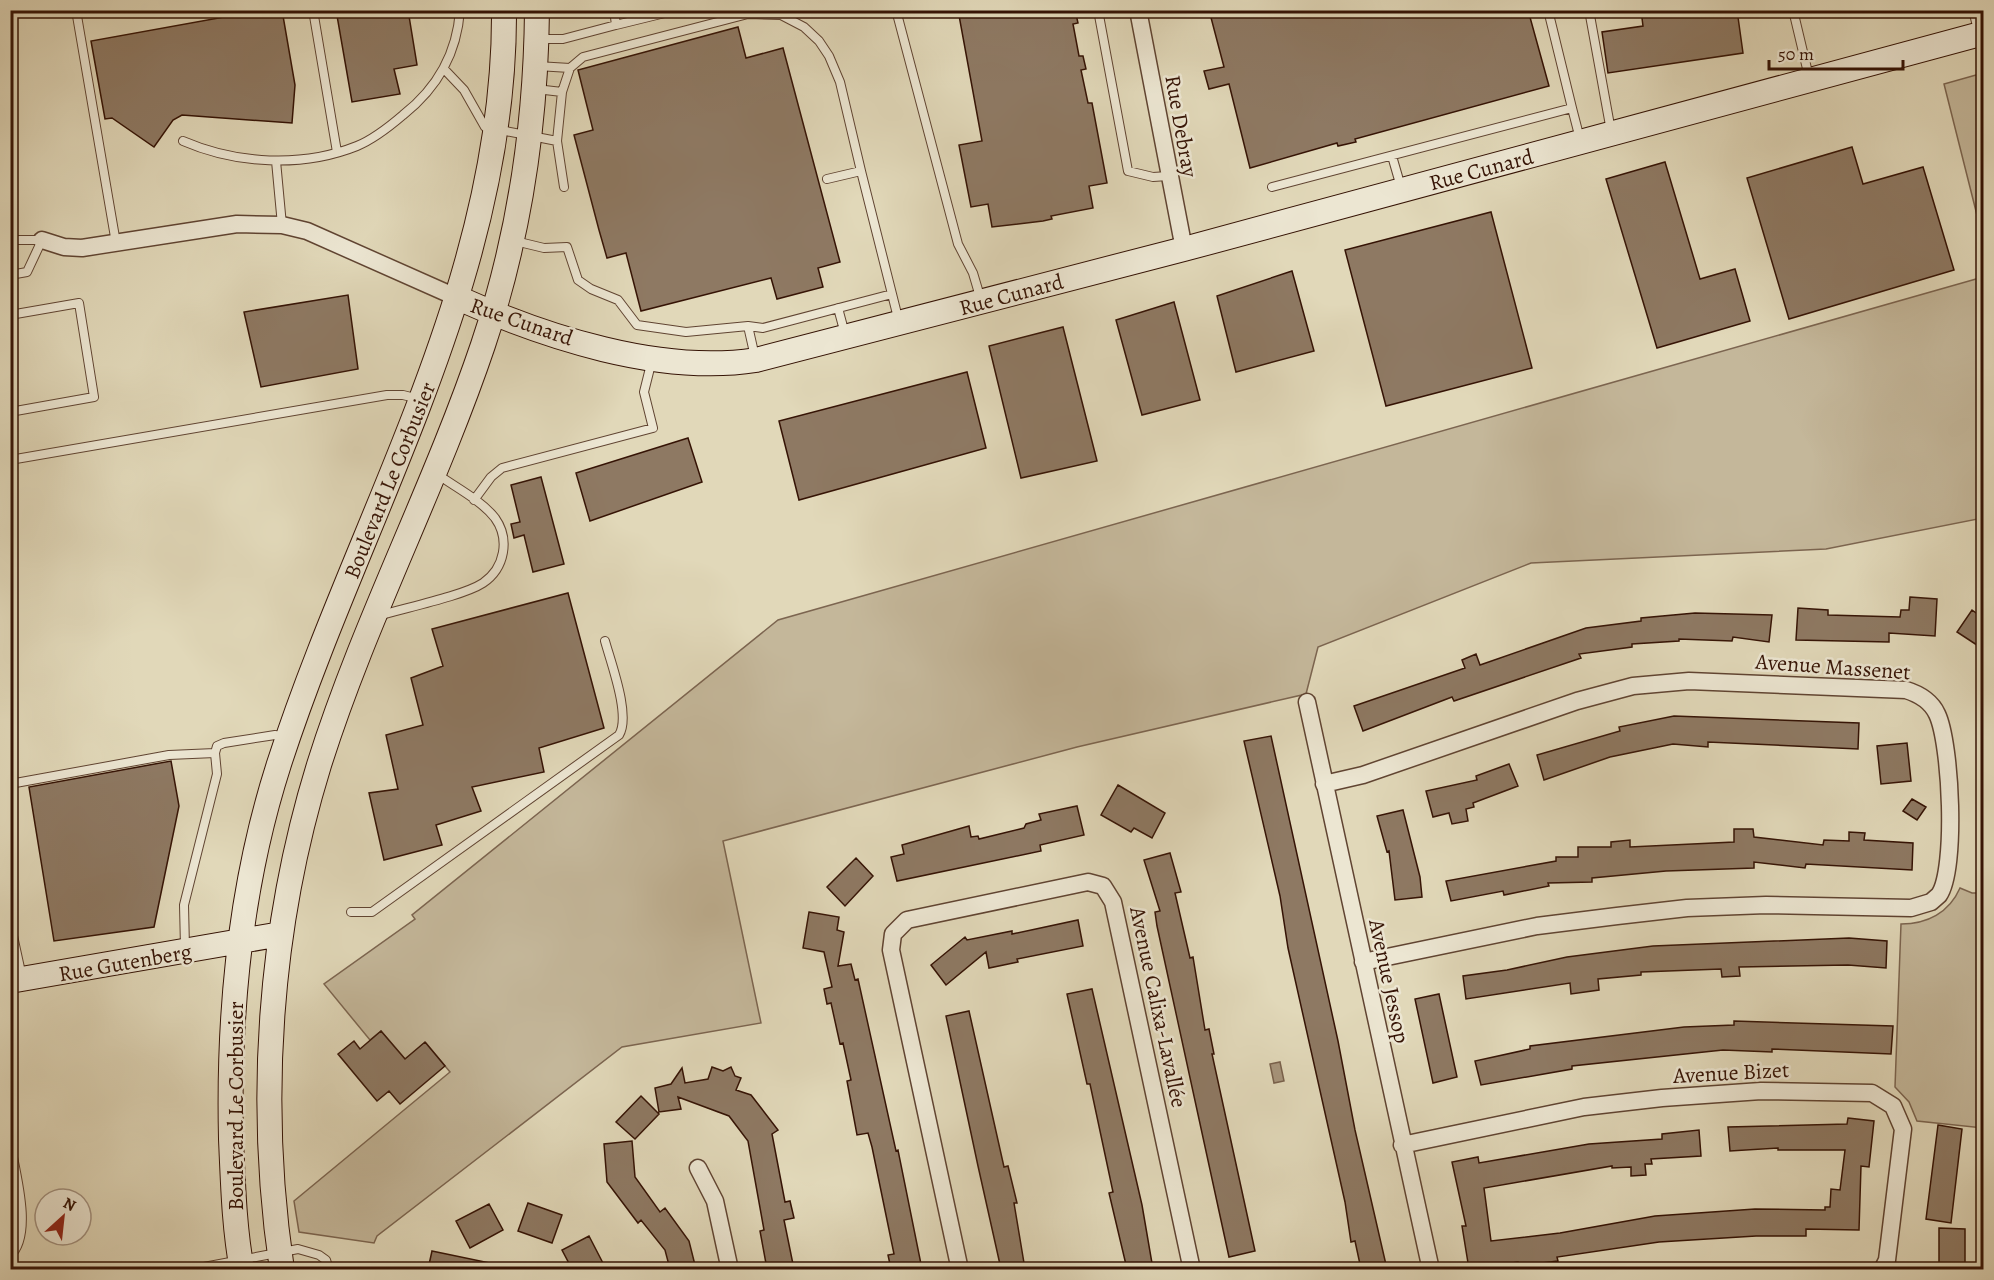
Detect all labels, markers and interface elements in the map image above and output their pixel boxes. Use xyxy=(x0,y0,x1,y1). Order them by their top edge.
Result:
scale bar xyxy=(1769,33,1902,71)
text: 50 m xyxy=(1778,42,1814,66)
street label: Rue Debray xyxy=(1157,73,1205,180)
street label: Rue Cunard xyxy=(1426,142,1537,198)
street label: Rue Cunard xyxy=(956,267,1067,323)
street label: Rue Cunard xyxy=(466,290,577,354)
street label: Boulevard Le Corbusier xyxy=(337,378,443,583)
street label: Avenue Massenet xyxy=(1753,647,1911,687)
street label: Avenue Calixa-Lavallée xyxy=(1122,903,1194,1110)
street label: Avenue Jessop xyxy=(1361,915,1417,1046)
street label: Rue Gutenberg xyxy=(56,937,194,989)
street label: Boulevard Le Corbusier xyxy=(221,1001,251,1211)
street label: Avenue Bizet xyxy=(1671,1055,1790,1091)
north arrow xyxy=(33,1187,93,1247)
text: N xyxy=(59,1192,80,1217)

